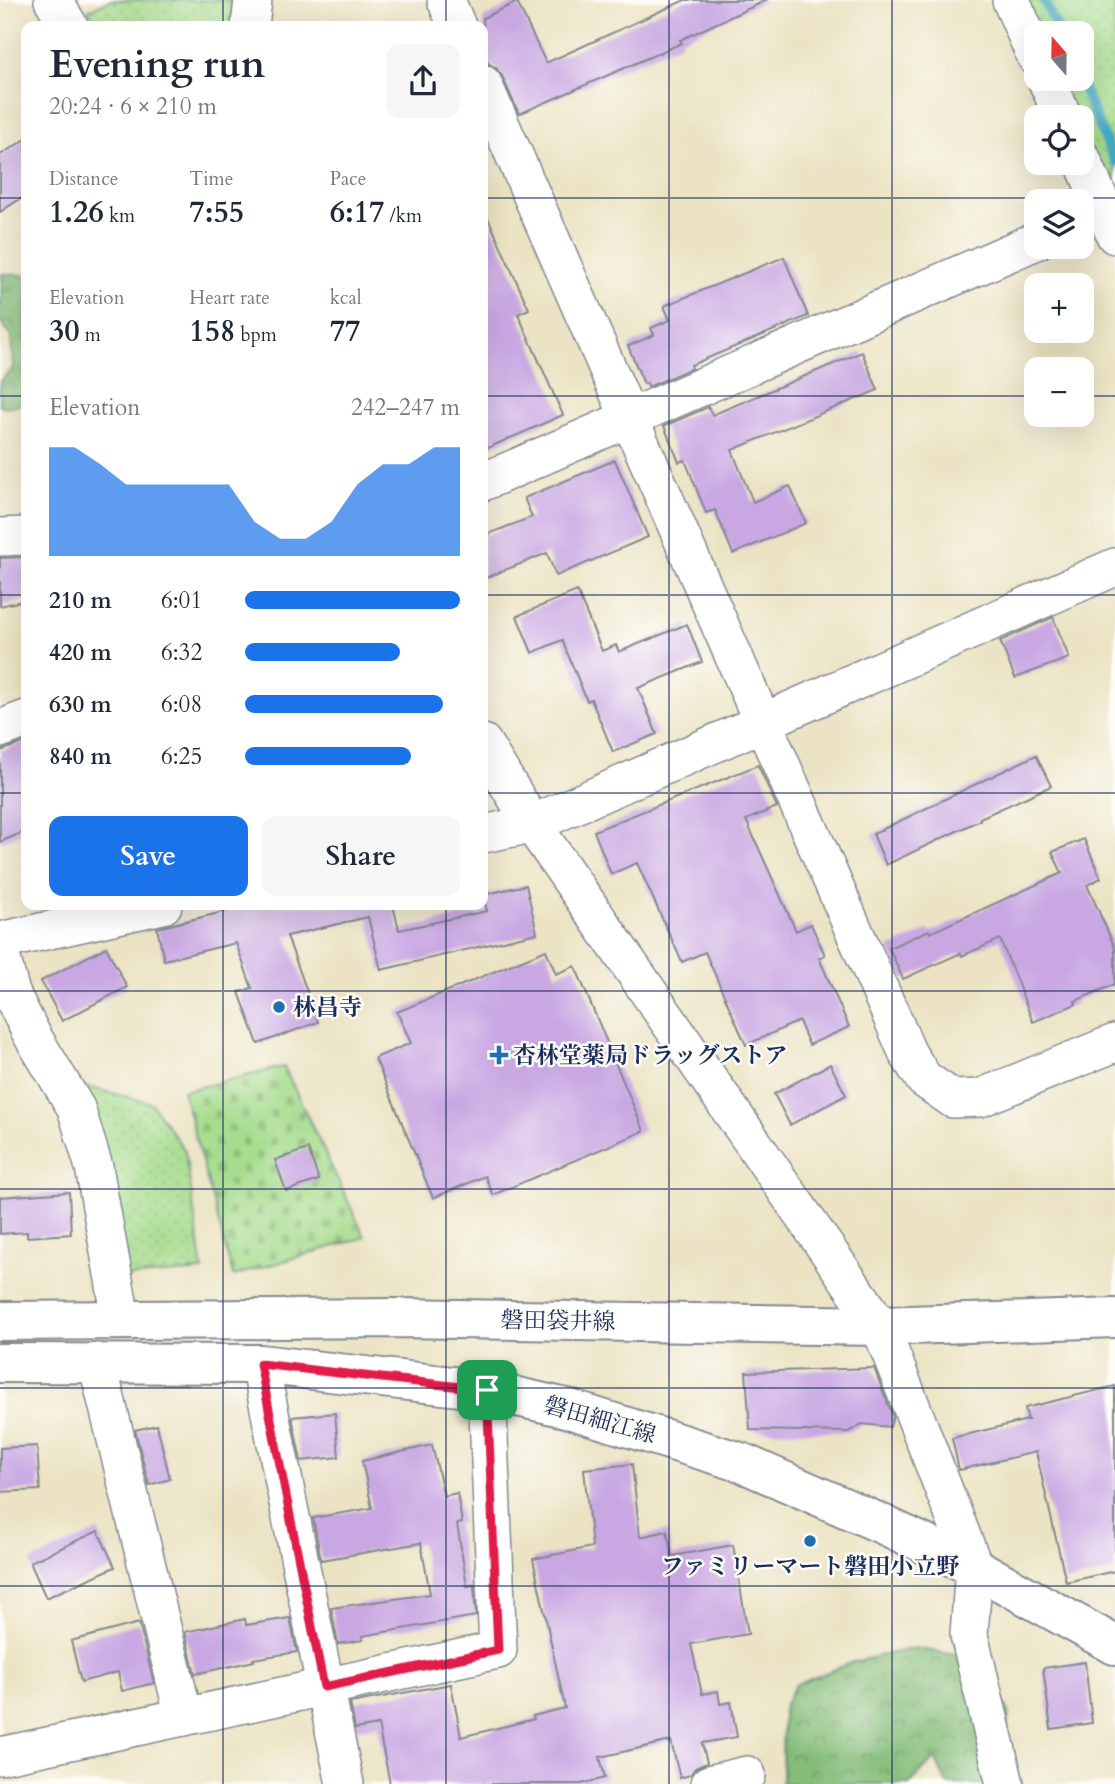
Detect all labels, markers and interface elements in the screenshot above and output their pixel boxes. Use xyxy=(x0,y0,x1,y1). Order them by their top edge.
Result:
north arrow xyxy=(1024,21,1094,91)
map controls xyxy=(1024,21,1094,427)
text: Evening run xyxy=(49,39,265,91)
button: share xyxy=(386,44,460,118)
text: 20:24 · 6 × 210 m xyxy=(49,91,217,122)
button: locate xyxy=(1024,105,1094,175)
text: Distance xyxy=(49,166,118,192)
text: Time xyxy=(189,166,233,192)
text: Pace xyxy=(330,166,366,192)
button: layers xyxy=(1024,189,1094,259)
text: 1.26 xyxy=(49,192,104,233)
text: 7:55 xyxy=(189,192,244,233)
text: 6:17 xyxy=(330,192,384,233)
text: km xyxy=(104,203,135,229)
text: /km xyxy=(384,203,422,229)
button: + xyxy=(1024,273,1094,343)
text: Elevation xyxy=(49,285,124,311)
text: Heart rate xyxy=(189,285,270,311)
text: kcal xyxy=(330,285,362,311)
text: 30 xyxy=(49,311,80,352)
text: 158 xyxy=(189,311,235,352)
text: 77 xyxy=(330,311,360,352)
text: m xyxy=(80,322,101,348)
text: bpm xyxy=(235,322,277,348)
button: − xyxy=(1024,357,1094,427)
text: Elevation xyxy=(49,392,140,423)
text: 242–247 m xyxy=(351,392,460,423)
text: 210 m xyxy=(49,585,112,616)
text: 6:01 xyxy=(161,585,202,616)
text: 420 m xyxy=(49,637,112,668)
text: 6:32 xyxy=(161,637,202,668)
text: 630 m xyxy=(49,689,112,720)
text: 6:08 xyxy=(161,689,202,720)
text: 840 m xyxy=(49,741,112,772)
text: 6:25 xyxy=(161,741,202,772)
button: Save xyxy=(49,816,248,896)
button: Share xyxy=(262,816,460,896)
place label: 林昌寺 xyxy=(293,992,362,1023)
marker: 林昌寺 xyxy=(271,999,287,1015)
place label: 杏林堂薬局ドラッグストア xyxy=(513,1040,788,1071)
marker: 杏林堂薬局ドラッグストア xyxy=(491,1047,507,1063)
street label: 磐田袋井線 xyxy=(500,1304,616,1338)
pin xyxy=(457,1360,517,1420)
icon: arrive xyxy=(468,1371,506,1409)
street label: 磐田細江線 xyxy=(540,1389,660,1451)
marker: ファミリーマート磐田小立野 xyxy=(802,1533,818,1549)
place label: ファミリーマート磐田小立野 xyxy=(661,1551,960,1582)

